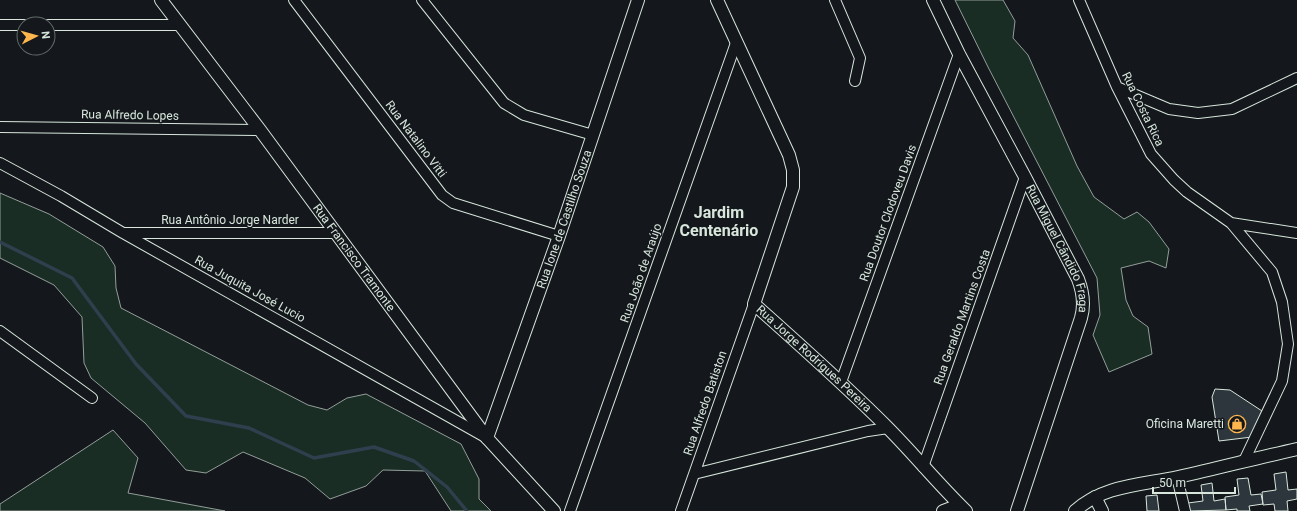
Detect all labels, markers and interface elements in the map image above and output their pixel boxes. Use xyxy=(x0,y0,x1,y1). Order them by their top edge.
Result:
north arrow xyxy=(16,16,56,56)
text: N xyxy=(39,30,52,40)
street label: Rua Costa Rica xyxy=(1119,70,1167,148)
street label: Rua Natalino Vitti xyxy=(383,98,450,180)
street label: Rua Alfredo Lopes xyxy=(81,107,179,123)
street label: Rua Doutor Clodoveu Davis xyxy=(857,143,919,283)
street label: Rua Ione de Castilho Souza xyxy=(534,148,594,290)
street label: Rua Miguel Cândido Fraga xyxy=(1023,182,1090,314)
street label: Rua Francisco Tramonte xyxy=(310,201,398,314)
district label: Jardim Centenário xyxy=(680,203,758,240)
street label: Rua Antônio Jorge Narder xyxy=(161,213,299,227)
street label: Rua João de Araújo xyxy=(617,221,665,324)
street label: Rua Geraldo Martins Costa xyxy=(931,247,993,387)
street label: Rua Juquita José Lucio xyxy=(192,253,308,325)
street label: Rua Jorge Rodrigues Pereira xyxy=(753,302,875,415)
street label: Rua Alfredo Batiston xyxy=(681,349,729,457)
shop icon: Oficina Maretti xyxy=(1227,414,1247,434)
place label: Oficina Maretti xyxy=(1146,417,1224,431)
scale bar xyxy=(1153,469,1235,495)
text: 50 m xyxy=(1159,476,1186,490)

